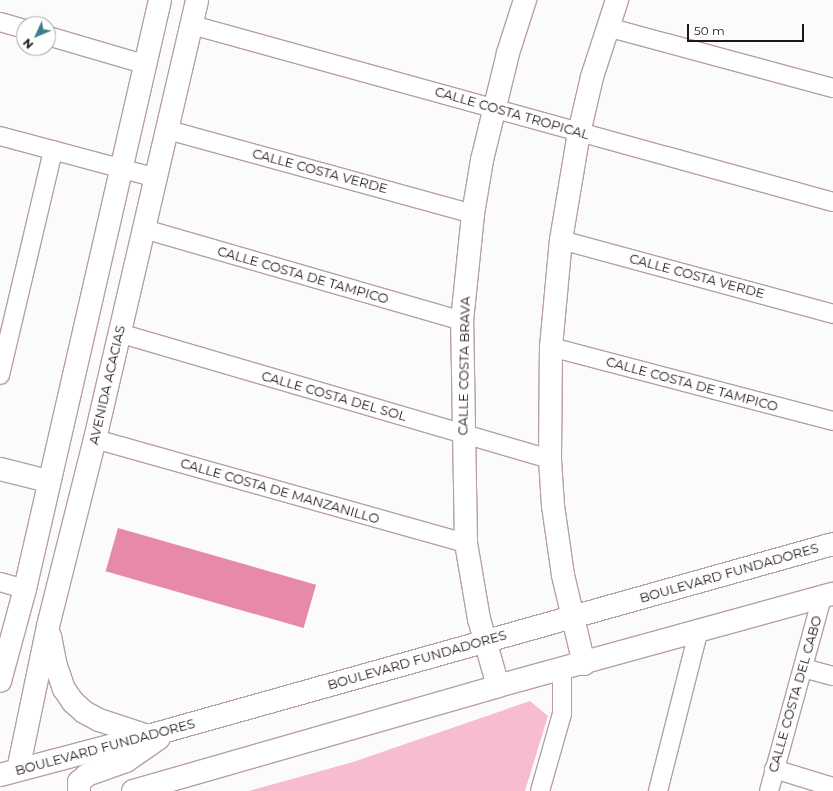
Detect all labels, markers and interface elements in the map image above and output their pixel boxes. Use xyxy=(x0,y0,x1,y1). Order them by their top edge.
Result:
north arrow xyxy=(16,16,56,56)
scale bar xyxy=(689,16,806,42)
text: 50 m xyxy=(694,23,725,38)
text: N xyxy=(20,36,36,52)
street label: CALLE COSTA TROPICAL xyxy=(433,83,591,143)
street label: CALLE COSTA VERDE xyxy=(251,145,389,197)
street label: CALLE COSTA DE TAMPICO xyxy=(216,243,390,307)
street label: CALLE COSTA VERDE xyxy=(628,250,766,302)
street label: CALLE COSTA BRAVA xyxy=(455,296,473,436)
street label: AVENIDA ACACIAS xyxy=(86,324,128,446)
street label: CALLE COSTA DE TAMPICO xyxy=(604,354,780,414)
street label: CALLE COSTA DEL SOL xyxy=(260,368,408,424)
street label: CALLE COSTA DE MANZANILLO xyxy=(179,455,381,527)
street label: BOULEVARD FUNDADORES xyxy=(638,540,820,606)
street label: CALLE COSTA DEL CABO xyxy=(765,614,825,774)
street label: BOULEVARD FUNDADORES xyxy=(326,627,508,693)
street label: BOULEVARD FUNDADORES xyxy=(13,715,197,779)

